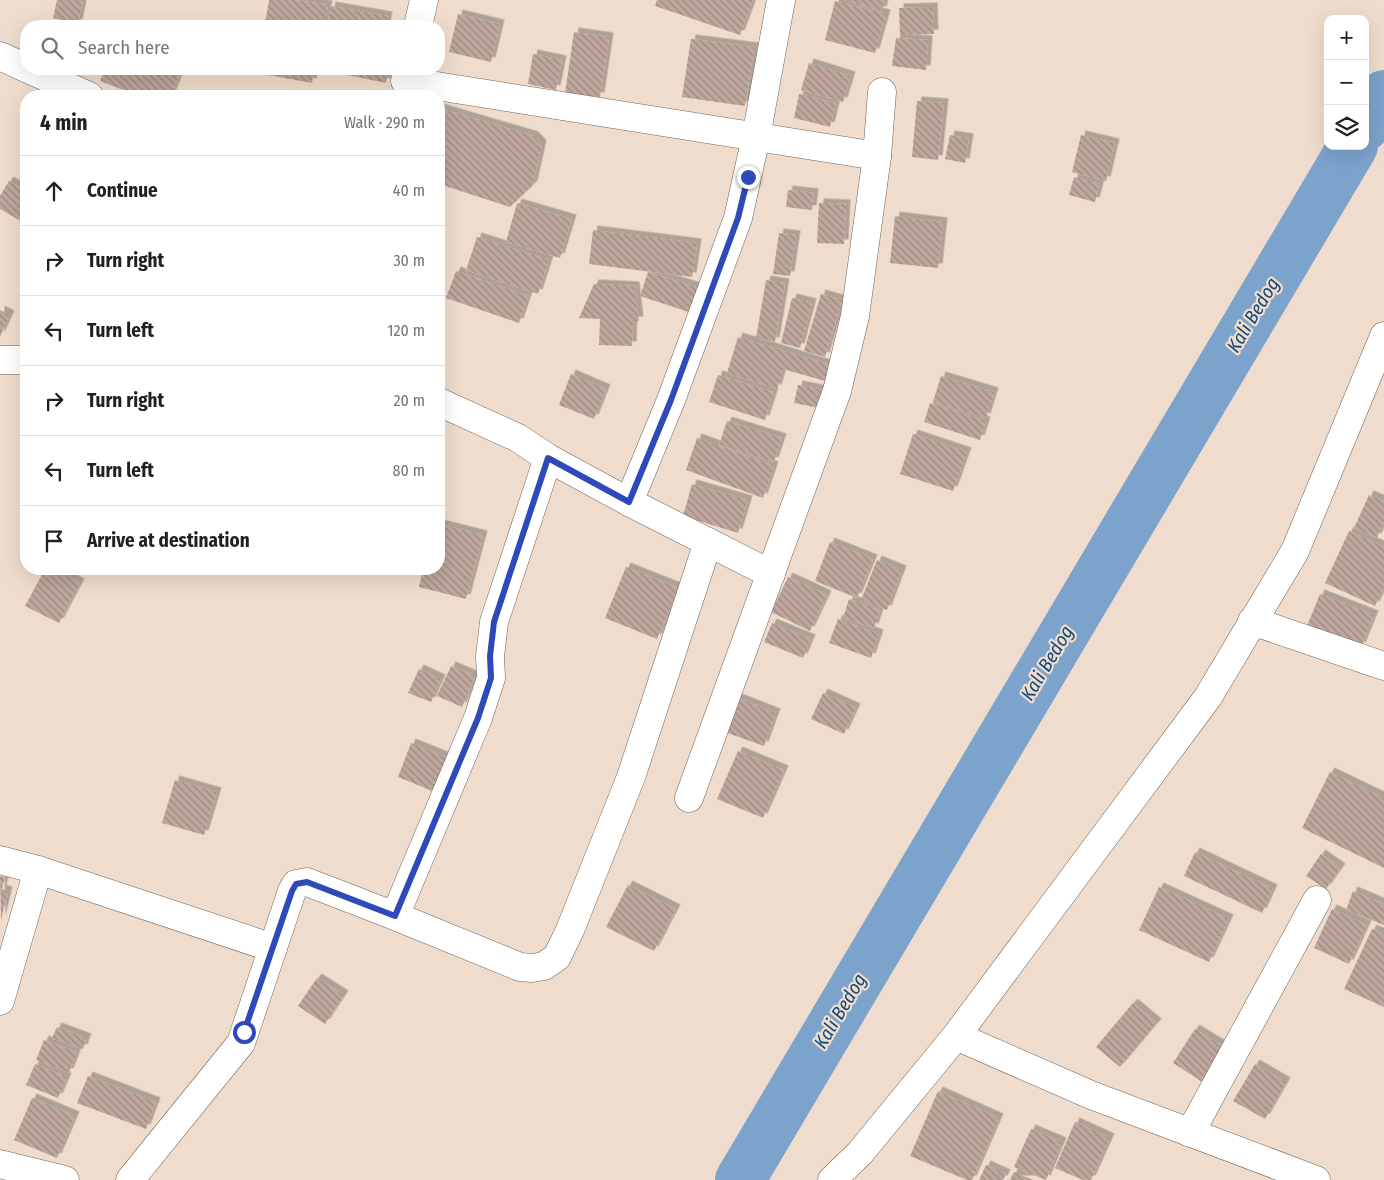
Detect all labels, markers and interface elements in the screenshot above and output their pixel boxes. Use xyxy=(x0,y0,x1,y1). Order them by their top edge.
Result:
map controls xyxy=(1324,15,1369,150)
button: + xyxy=(1324,15,1369,60)
search box xyxy=(20,20,445,75)
icon: search xyxy=(38,34,66,62)
text: Search here xyxy=(78,36,170,59)
button: − xyxy=(1324,60,1369,105)
button: layers xyxy=(1324,105,1369,150)
text: 4 min xyxy=(40,110,88,136)
text: Walk · 290 m xyxy=(344,113,425,132)
route end xyxy=(737,166,760,189)
icon: ahead xyxy=(40,177,68,205)
text: Continue xyxy=(87,179,158,202)
text: 40 m xyxy=(393,181,425,200)
icon: right xyxy=(40,247,68,275)
text: Turn right xyxy=(87,249,164,272)
text: 30 m xyxy=(393,251,425,270)
water label: Kali Bedog xyxy=(1222,273,1284,357)
icon: left xyxy=(40,317,68,345)
text: Turn left xyxy=(87,319,154,342)
text: 120 m xyxy=(387,321,425,340)
icon: right xyxy=(40,387,68,415)
text: Turn right xyxy=(87,389,164,412)
text: 20 m xyxy=(394,391,425,410)
icon: left xyxy=(40,457,68,485)
text: Turn left xyxy=(87,459,154,482)
text: 80 m xyxy=(393,461,425,480)
icon: arrive xyxy=(40,527,68,555)
text: Arrive at destination xyxy=(87,529,250,552)
water label: Kali Bedog xyxy=(1016,621,1078,705)
water label: Kali Bedog xyxy=(809,969,871,1053)
route start xyxy=(233,1021,256,1044)

